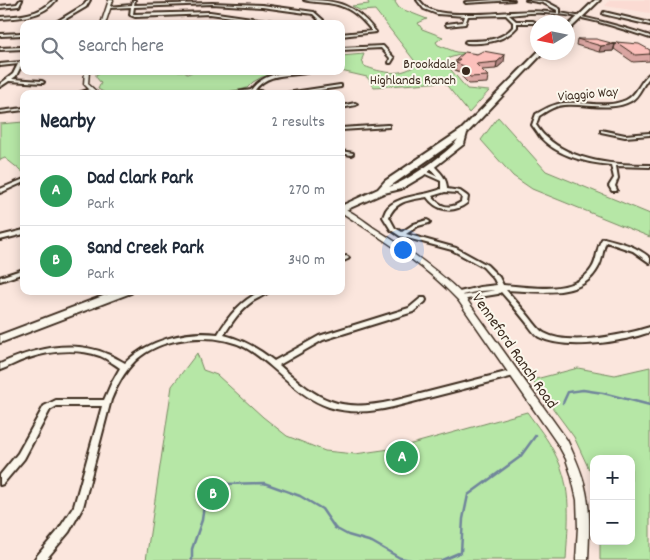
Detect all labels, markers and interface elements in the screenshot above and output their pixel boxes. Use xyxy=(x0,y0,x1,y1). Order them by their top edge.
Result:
north arrow xyxy=(530,15,575,60)
search box xyxy=(20,20,345,75)
icon: search xyxy=(38,34,66,62)
text: Search here xyxy=(78,34,164,61)
place label: Brookdale Highlands Ranch xyxy=(370,55,456,91)
marker: Brookdale Highlands Ranch xyxy=(460,65,472,77)
street label: Viaggio Way xyxy=(557,82,619,108)
text: Nearby xyxy=(40,108,95,138)
text: 2 results xyxy=(271,111,325,134)
text: Dad Clark Park xyxy=(87,166,193,193)
text: A xyxy=(52,179,60,202)
text: 270 m xyxy=(289,179,325,202)
text: Park xyxy=(87,193,114,216)
text: Sand Creek Park xyxy=(87,236,204,263)
your location xyxy=(390,237,416,263)
text: B xyxy=(52,249,60,272)
text: 340 m xyxy=(288,249,325,272)
text: Park xyxy=(87,263,114,286)
street label: Venneford Ranch Road xyxy=(465,289,563,414)
pin: A xyxy=(386,438,418,476)
map controls xyxy=(590,455,635,545)
button: + xyxy=(590,455,635,500)
pin: B xyxy=(197,475,229,513)
button: − xyxy=(590,500,635,545)

